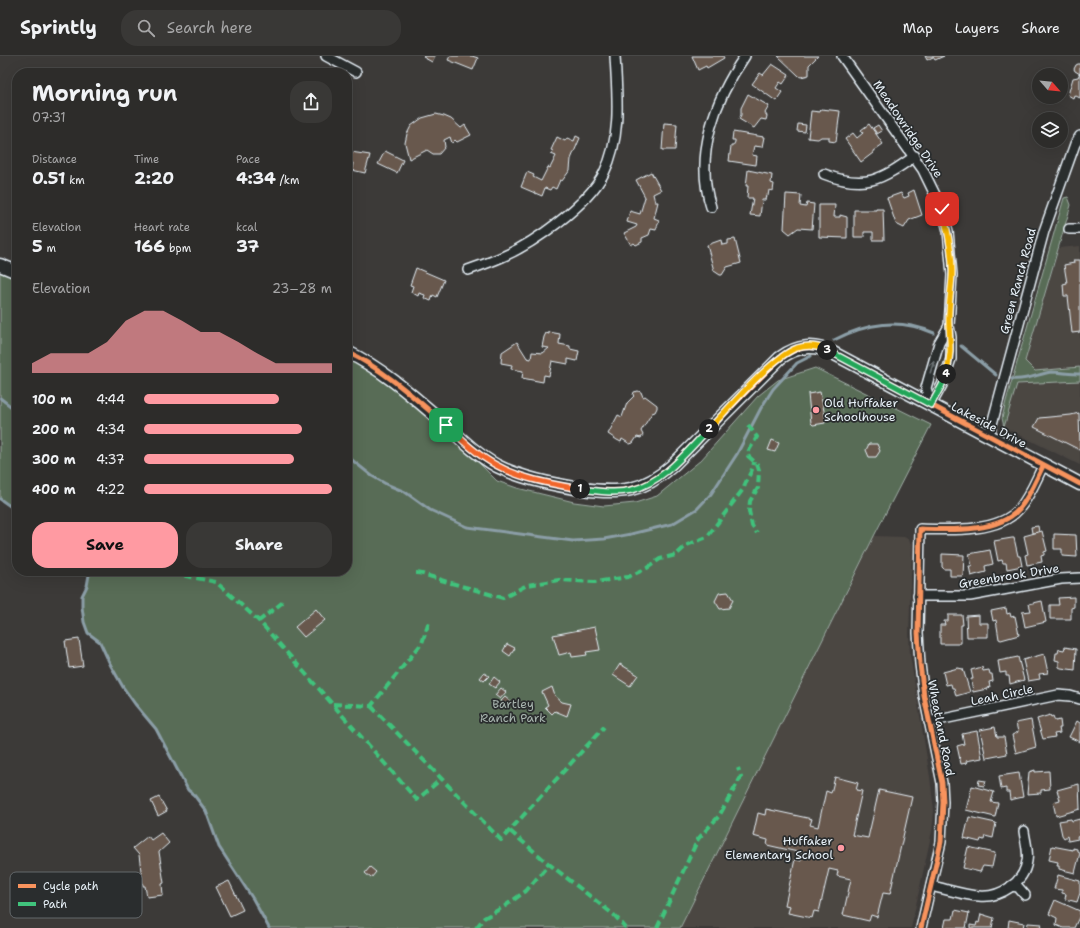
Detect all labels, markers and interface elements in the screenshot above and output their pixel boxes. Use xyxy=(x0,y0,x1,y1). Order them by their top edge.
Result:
search box xyxy=(121,10,401,46)
text: Sprintly xyxy=(20,15,97,40)
icon: search xyxy=(135,17,157,39)
text: Search here xyxy=(167,18,252,38)
text: Map xyxy=(903,19,933,37)
text: Layers xyxy=(955,19,999,37)
text: Share xyxy=(1021,19,1060,37)
north arrow xyxy=(1032,68,1068,104)
map controls xyxy=(1032,68,1068,148)
street label: Meadowridge Drive xyxy=(869,77,947,181)
text: Morning run xyxy=(32,79,177,108)
button: share xyxy=(290,81,332,123)
text: 07:31 xyxy=(32,109,66,126)
button: layers xyxy=(1032,112,1068,148)
text: Distance xyxy=(32,152,77,167)
text: Time xyxy=(134,152,159,167)
text: Pace xyxy=(236,152,260,167)
text: 0.51 xyxy=(32,167,65,189)
text: 2:20 xyxy=(134,167,174,189)
text: 4:34 xyxy=(236,167,276,189)
text: km xyxy=(65,173,85,188)
text: /km xyxy=(276,173,299,188)
pin xyxy=(925,192,959,226)
icon: check xyxy=(931,198,953,220)
text: Elevation xyxy=(32,220,81,235)
text: Heart rate xyxy=(134,220,190,235)
text: kcal xyxy=(236,220,257,235)
street label: Green Ranch Road xyxy=(996,226,1040,336)
text: 5 xyxy=(32,235,43,257)
text: 166 xyxy=(134,235,165,257)
text: 37 xyxy=(236,235,259,257)
text: m xyxy=(43,241,56,256)
text: bpm xyxy=(165,241,191,256)
text: Elevation xyxy=(32,280,90,297)
text: 23–28 m xyxy=(272,280,332,297)
pin: 3 xyxy=(817,340,837,360)
text: 3 xyxy=(823,342,831,357)
one-way arrow xyxy=(928,361,936,373)
pin: 4 xyxy=(936,364,956,384)
text: 4 xyxy=(942,366,950,381)
text: 100 m xyxy=(32,391,72,408)
text: 4:44 xyxy=(96,391,125,408)
place label: Old Huffaker Schoolhouse xyxy=(824,395,898,425)
street label: Lakeside Drive xyxy=(948,398,1030,452)
marker: Old Huffaker Schoolhouse xyxy=(811,405,821,415)
pin xyxy=(429,408,463,442)
icon: arrive xyxy=(435,414,457,436)
pin: 2 xyxy=(699,419,719,439)
text: 200 m xyxy=(32,421,75,438)
text: 4:34 xyxy=(96,421,125,438)
text: 2 xyxy=(705,421,713,436)
text: 300 m xyxy=(32,451,76,468)
text: 4:37 xyxy=(96,451,125,468)
pin: 1 xyxy=(570,479,590,499)
text: 400 m xyxy=(32,481,76,498)
text: 4:22 xyxy=(96,481,125,498)
text: 1 xyxy=(577,481,583,496)
button: Save xyxy=(32,522,178,568)
button: Share xyxy=(186,522,332,568)
street label: Greenbrook Drive xyxy=(958,560,1061,592)
street label: Wheatland Road xyxy=(924,678,958,778)
street label: Leah Circle xyxy=(969,681,1035,709)
park label: Bartley Ranch Park xyxy=(480,696,546,726)
place label: Huffaker Elementary School xyxy=(725,833,833,863)
marker: Huffaker Elementary School xyxy=(836,843,846,853)
legend xyxy=(10,872,142,918)
text: Cycle path xyxy=(43,879,99,894)
text: Path xyxy=(43,897,67,912)

